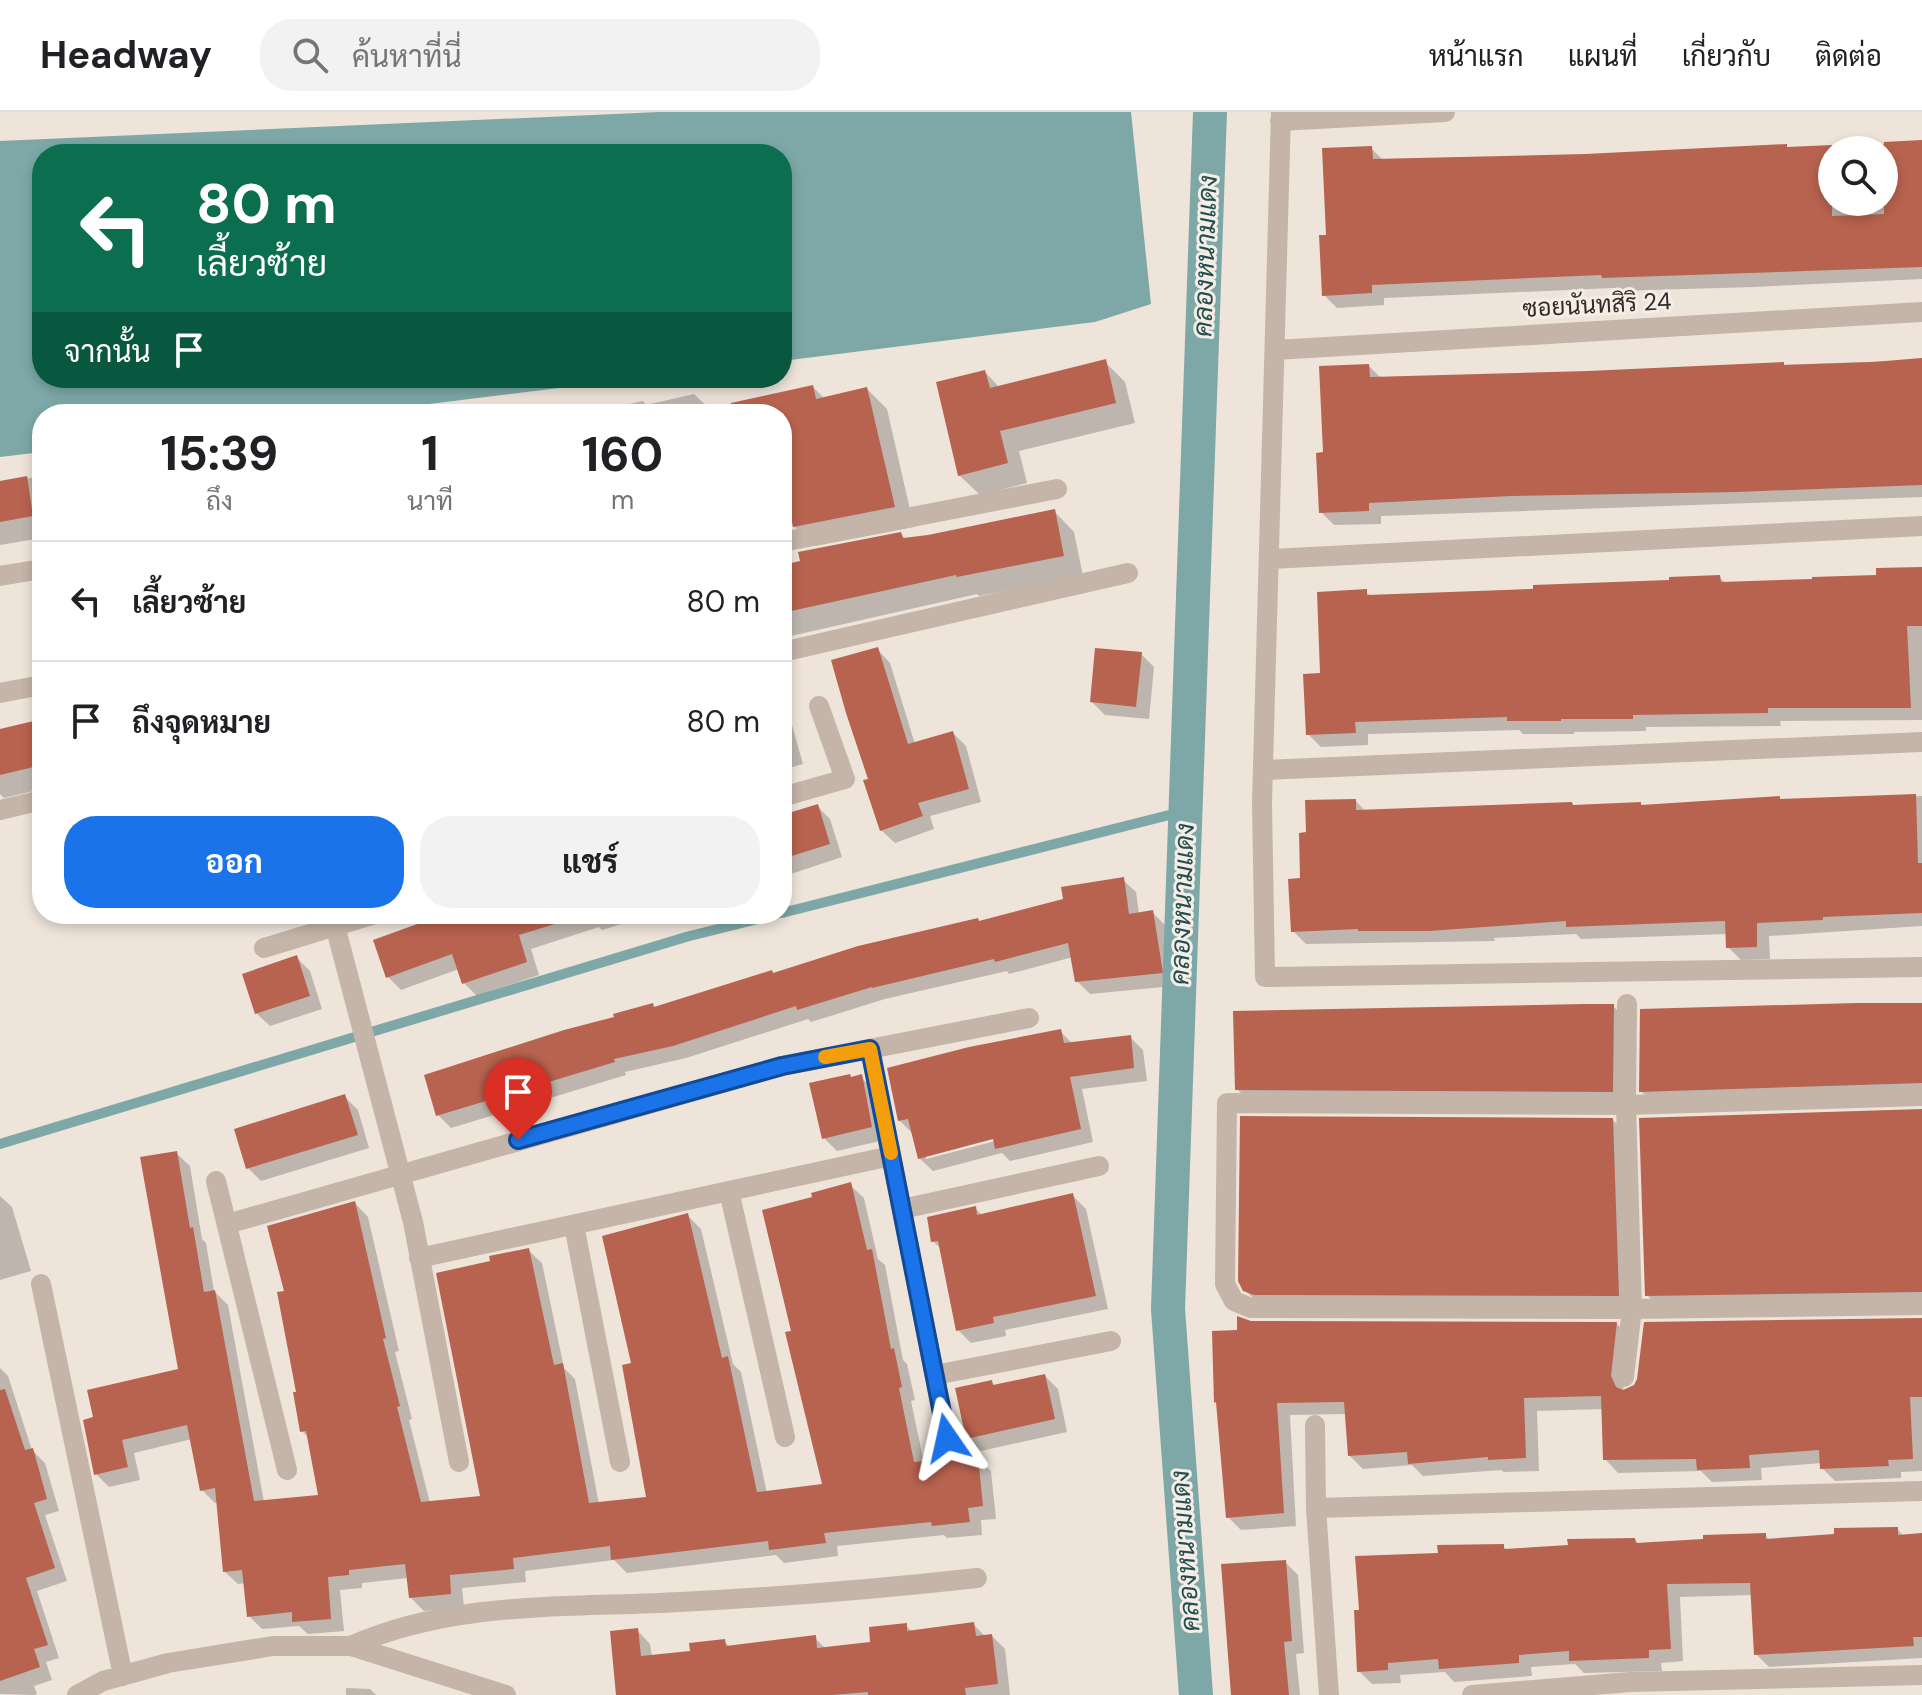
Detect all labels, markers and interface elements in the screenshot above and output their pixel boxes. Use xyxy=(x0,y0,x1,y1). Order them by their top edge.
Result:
search box xyxy=(260,19,820,91)
text: Headway xyxy=(40,30,212,80)
icon: search xyxy=(288,33,332,77)
text: ค้นหาที่นี่ xyxy=(352,37,462,76)
text: หน้าแรก xyxy=(1429,38,1524,75)
text: แผนที่ xyxy=(1568,38,1638,75)
text: เกี่ยวกับ xyxy=(1682,38,1771,75)
text: ติดต่อ xyxy=(1815,38,1882,75)
map controls xyxy=(1818,136,1898,216)
button: search xyxy=(1818,136,1898,216)
text: 80 m xyxy=(196,167,337,240)
water label: คลองหนามแดง xyxy=(1185,175,1225,337)
icon: left xyxy=(64,176,168,280)
text: เลี้ยวซ้าย xyxy=(196,240,327,287)
street label: ซอยนันทสิริ 24 xyxy=(1522,285,1672,324)
icon: arrive xyxy=(167,328,211,372)
text: จากนั้น xyxy=(64,332,151,371)
text: 15:39 xyxy=(161,422,278,485)
text: 1 xyxy=(421,422,439,485)
text: 160 xyxy=(582,423,663,486)
text: m xyxy=(611,483,634,517)
text: ถึง xyxy=(206,484,233,518)
text: นาที xyxy=(407,484,453,518)
icon: left xyxy=(64,579,108,623)
text: 80 m xyxy=(687,582,760,621)
text: เลี้ยวซ้าย xyxy=(132,583,246,622)
icon: arrive xyxy=(64,699,108,743)
text: 80 m xyxy=(687,702,760,741)
text: ถึงจุดหมาย xyxy=(132,703,271,742)
button: ออก xyxy=(64,816,404,908)
button: แชร์ xyxy=(420,816,760,908)
water label: คลองหนามแดง xyxy=(1162,823,1202,985)
pin xyxy=(484,1058,552,1140)
icon: arrive xyxy=(496,1070,540,1114)
position arrow xyxy=(905,1396,989,1480)
water label: คลองหนามแดง xyxy=(1162,1469,1208,1633)

